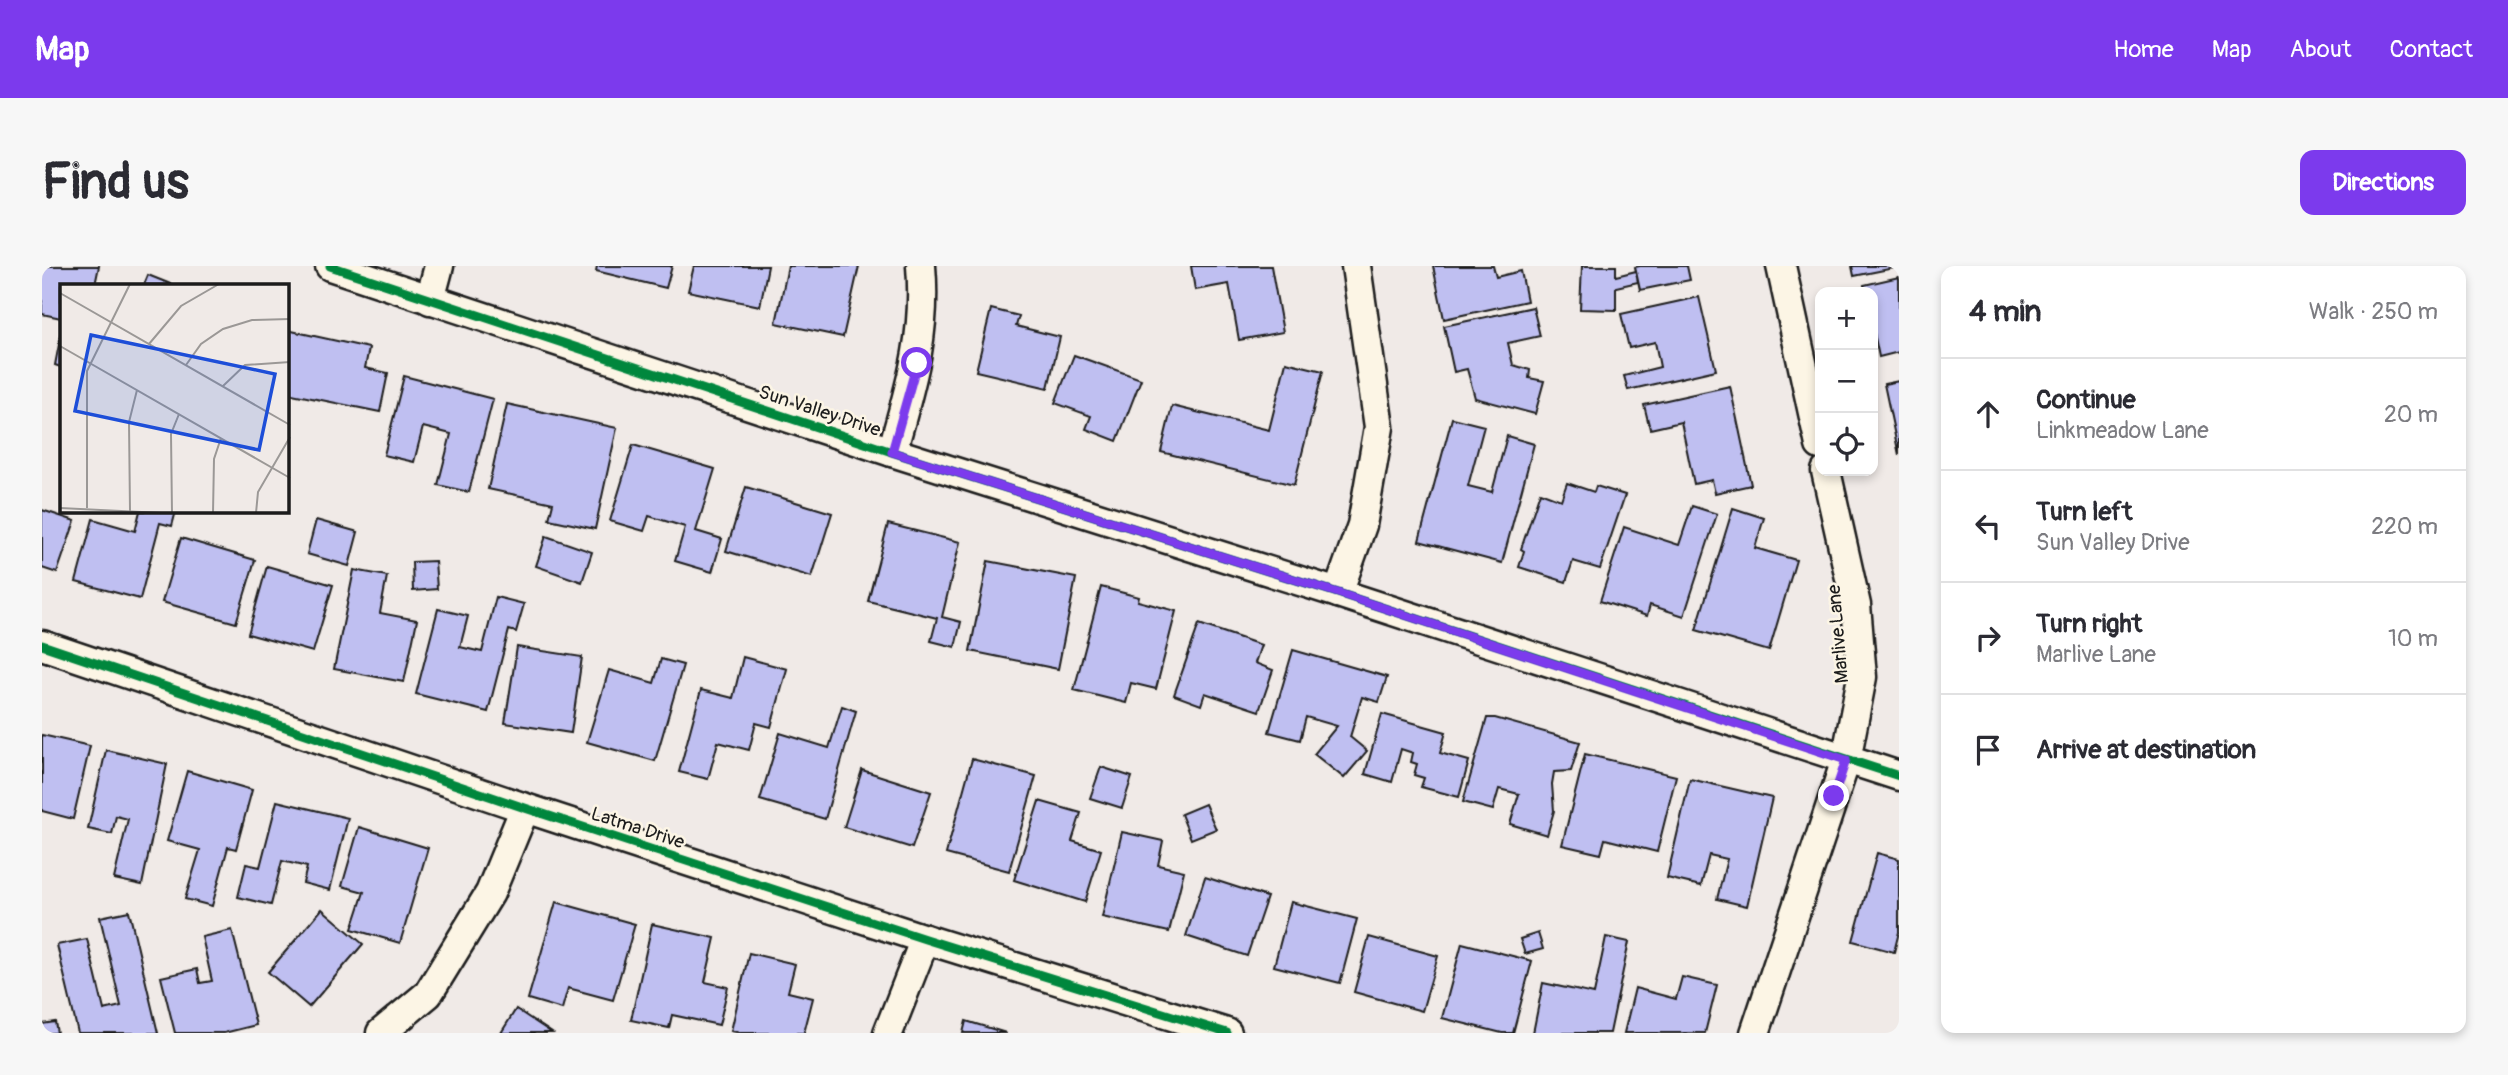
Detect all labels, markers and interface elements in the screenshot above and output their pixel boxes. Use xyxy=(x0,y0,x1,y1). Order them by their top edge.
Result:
text: Map xyxy=(35,29,90,70)
text: Home xyxy=(2113,35,2174,64)
text: Map xyxy=(2212,35,2252,64)
text: About xyxy=(2290,35,2352,64)
text: Contact xyxy=(2390,35,2473,64)
button: Directions xyxy=(2300,150,2466,215)
text: Find us xyxy=(42,152,189,213)
inset map xyxy=(60,284,289,513)
map controls xyxy=(1815,287,1878,476)
button: + xyxy=(1815,287,1878,350)
text: 4 min xyxy=(1969,293,2042,330)
text: Walk · 250 m xyxy=(2309,297,2438,326)
route start xyxy=(901,347,932,378)
button: − xyxy=(1815,350,1878,413)
street label: Sun Valley Drive xyxy=(756,380,884,442)
text: Continue xyxy=(2036,384,2136,416)
icon: ahead xyxy=(1969,395,2007,433)
text: 20 m xyxy=(2384,400,2438,429)
button: locate xyxy=(1815,413,1878,476)
text: Linkmeadow Lane xyxy=(2036,416,2209,445)
text: Turn left xyxy=(2036,496,2132,528)
icon: left xyxy=(1969,507,2007,545)
text: 220 m xyxy=(2371,512,2438,541)
text: Sun Valley Drive xyxy=(2036,528,2190,557)
street label: Marlive Lane xyxy=(1822,583,1854,684)
text: Turn right xyxy=(2036,608,2142,640)
icon: right xyxy=(1969,619,2007,657)
text: 10 m xyxy=(2388,624,2438,653)
text: Marlive Lane xyxy=(2036,640,2156,669)
icon: arrive xyxy=(1969,731,2007,769)
text: Arrive at destination xyxy=(2036,734,2256,766)
route end xyxy=(1818,780,1849,811)
street label: Latma Drive xyxy=(588,802,688,855)

